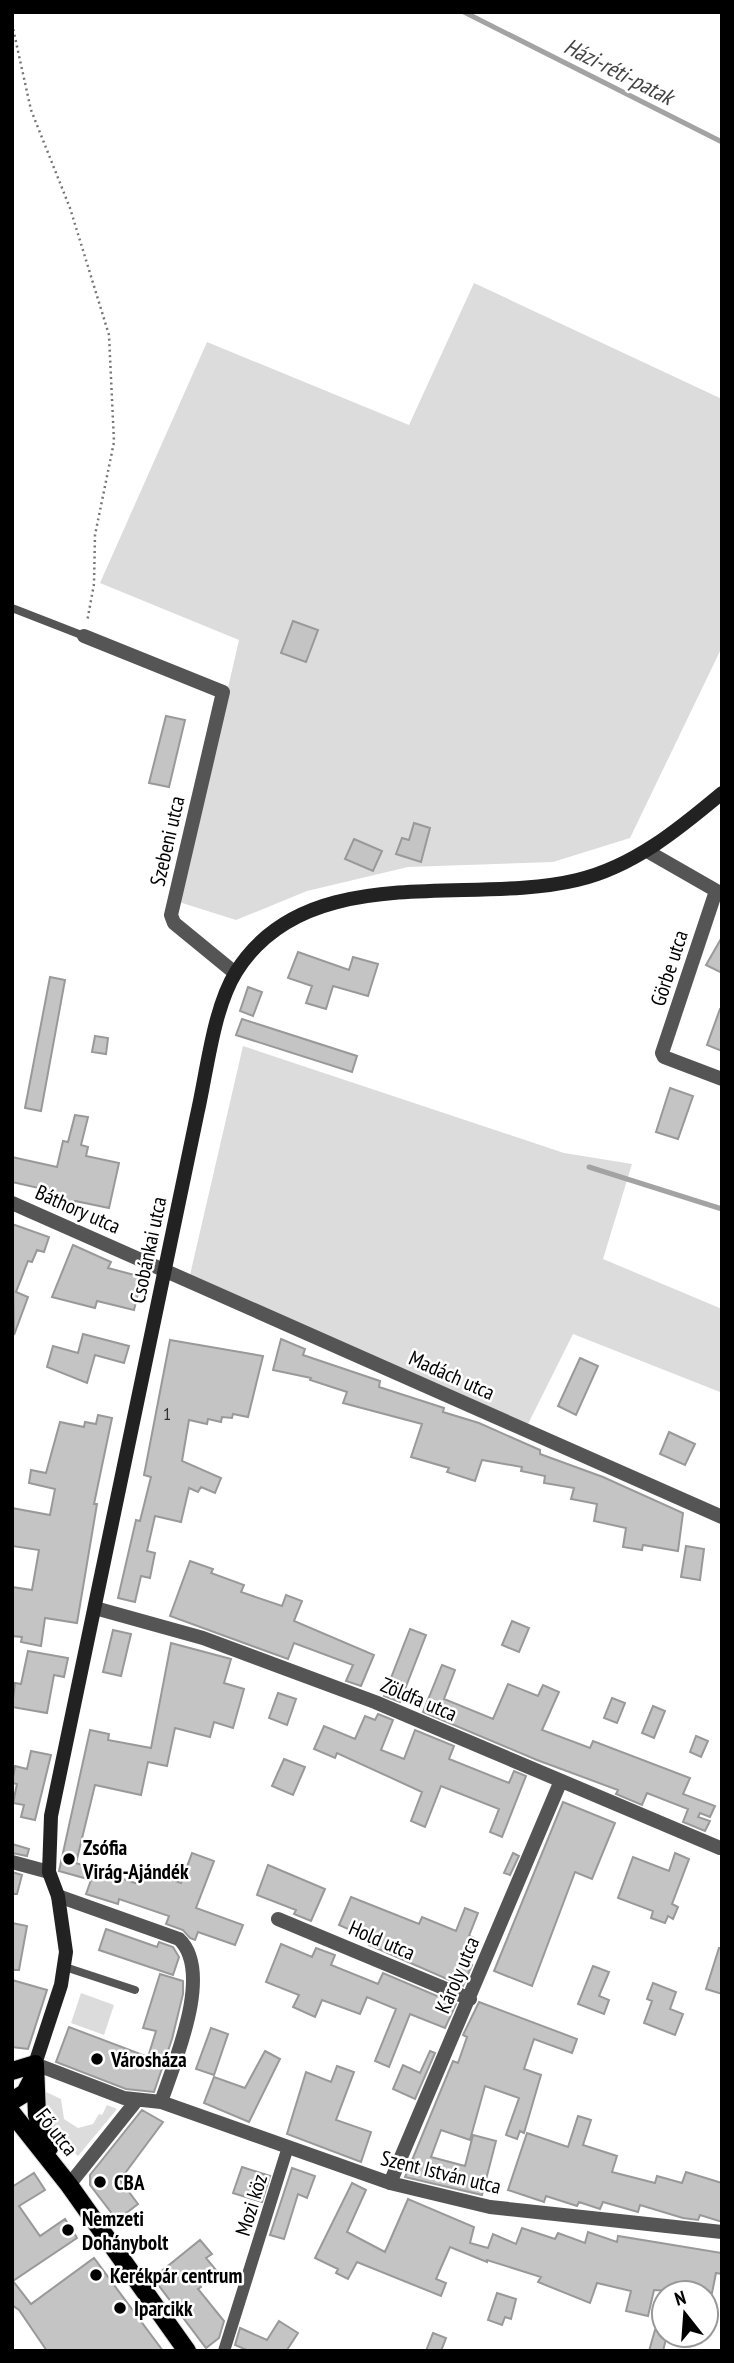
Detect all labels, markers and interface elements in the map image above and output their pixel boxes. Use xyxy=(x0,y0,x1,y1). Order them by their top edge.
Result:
water label: Házi-réti-patak xyxy=(559,31,681,112)
street label: Szebeni utca xyxy=(144,793,190,889)
street label: Görbe utca xyxy=(644,927,694,1009)
street label: Báthory utca xyxy=(31,1178,125,1240)
street label: Csobánkai utca xyxy=(124,1194,172,1306)
street label: Madách utca xyxy=(405,1344,499,1406)
house number: 1 xyxy=(163,1402,171,1425)
street label: Zöldfa utca xyxy=(377,1671,461,1727)
place label: Zsófia Virág-Ajándék xyxy=(82,1834,189,1885)
marker: Zsófia Virág-Ajándék xyxy=(61,1851,77,1867)
street label: Hold utca xyxy=(345,1914,419,1966)
street label: Károly utca xyxy=(429,1933,485,2017)
place label: Városháza xyxy=(110,2046,187,2073)
marker: Városháza xyxy=(89,2051,105,2067)
street label: Fő utca xyxy=(30,2103,84,2161)
street label: Szent István utca xyxy=(378,2144,504,2200)
place label: CBA xyxy=(114,2169,145,2196)
street label: Mozi köz xyxy=(229,2171,273,2239)
marker: CBA xyxy=(92,2174,108,2190)
place label: Nemzeti Dohánybolt xyxy=(82,2205,168,2256)
marker: Nemzeti Dohánybolt xyxy=(60,2222,76,2238)
place label: Kerékpár centrum xyxy=(110,2262,242,2289)
marker: Kerékpár centrum xyxy=(88,2267,104,2283)
north arrow xyxy=(650,2279,720,2349)
text: N xyxy=(672,2285,688,2311)
place label: Iparcikk xyxy=(134,2295,193,2322)
marker: Iparcikk xyxy=(112,2300,128,2316)

